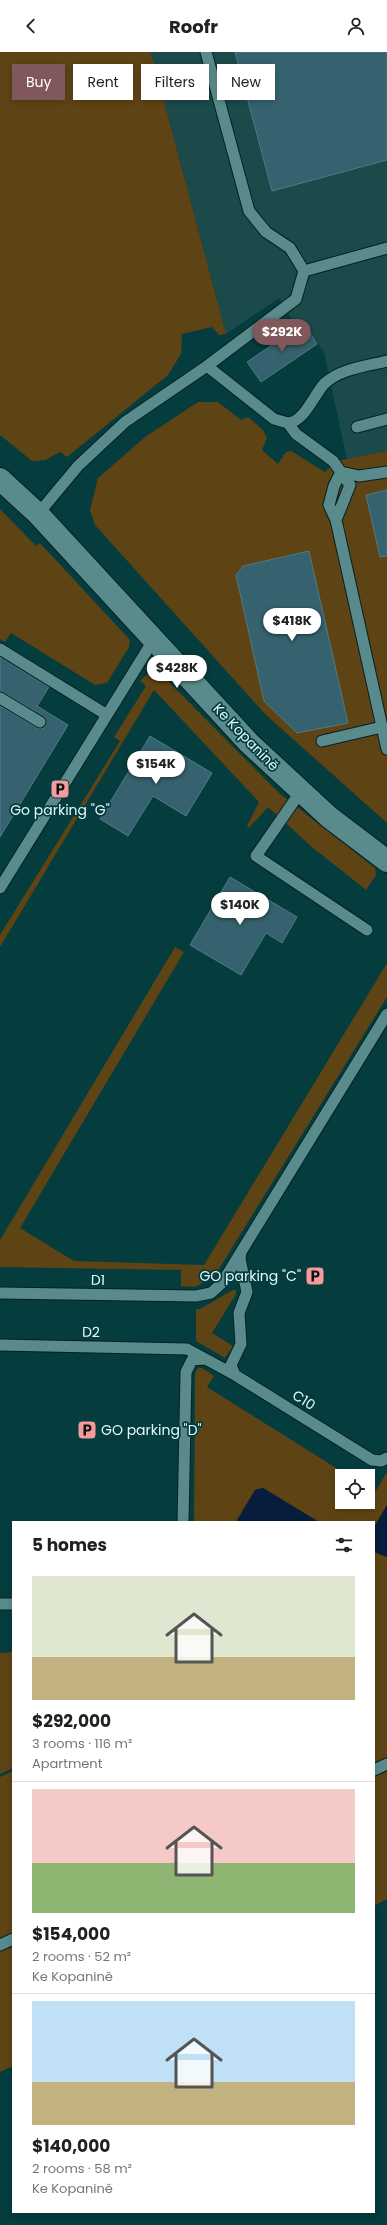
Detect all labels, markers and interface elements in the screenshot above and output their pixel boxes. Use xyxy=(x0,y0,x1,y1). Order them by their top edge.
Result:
text: Roofr xyxy=(169,14,218,39)
icon: back xyxy=(20,15,42,37)
icon: person xyxy=(345,15,367,37)
chip: Buy xyxy=(12,64,65,100)
chip: Rent xyxy=(73,64,133,100)
chip: Filters xyxy=(141,64,209,100)
chip: New xyxy=(217,64,275,100)
pin: $292K xyxy=(254,319,310,353)
text: $292K xyxy=(262,322,302,341)
pin: $418K xyxy=(264,608,320,642)
text: $418K xyxy=(272,611,312,630)
pin: $428K xyxy=(149,655,205,689)
text: $428K xyxy=(156,658,198,677)
street label: Ke Kopanině xyxy=(209,699,284,776)
pin: $154K xyxy=(128,751,184,785)
text: $154K xyxy=(136,754,176,773)
parking icon: Go parking "G" xyxy=(49,778,71,800)
place label: Go parking "G" xyxy=(10,800,110,820)
pin: $140K xyxy=(212,892,268,926)
text: $140K xyxy=(220,895,260,914)
parking icon: GO parking "C" xyxy=(304,1265,326,1287)
place label: GO parking "C" xyxy=(199,1266,301,1286)
street label: D1 xyxy=(91,1270,105,1290)
street label: D2 xyxy=(82,1322,100,1342)
street label: C10 xyxy=(288,1385,320,1415)
parking icon: GO parking "D" xyxy=(76,1419,98,1441)
place label: GO parking "D" xyxy=(101,1420,202,1440)
map controls xyxy=(335,1469,375,1509)
button: locate xyxy=(335,1469,375,1509)
text: 5 homes xyxy=(32,1533,107,1557)
icon: filters xyxy=(333,1534,355,1556)
icon: home xyxy=(158,1602,230,1674)
text: $292,000 xyxy=(32,1709,111,1733)
text: 3 rooms · 116 m² xyxy=(32,1734,132,1753)
text: Apartment xyxy=(32,1754,102,1773)
icon: home xyxy=(158,1815,230,1887)
text: $154,000 xyxy=(32,1922,110,1946)
text: 2 rooms · 52 m² xyxy=(32,1947,131,1966)
text: Ke Kopanině xyxy=(32,1967,113,1986)
icon: home xyxy=(158,2027,230,2099)
text: $140,000 xyxy=(32,2134,110,2158)
text: 2 rooms · 58 m² xyxy=(32,2159,132,2178)
text: Ke Kopanině xyxy=(32,2179,113,2198)

